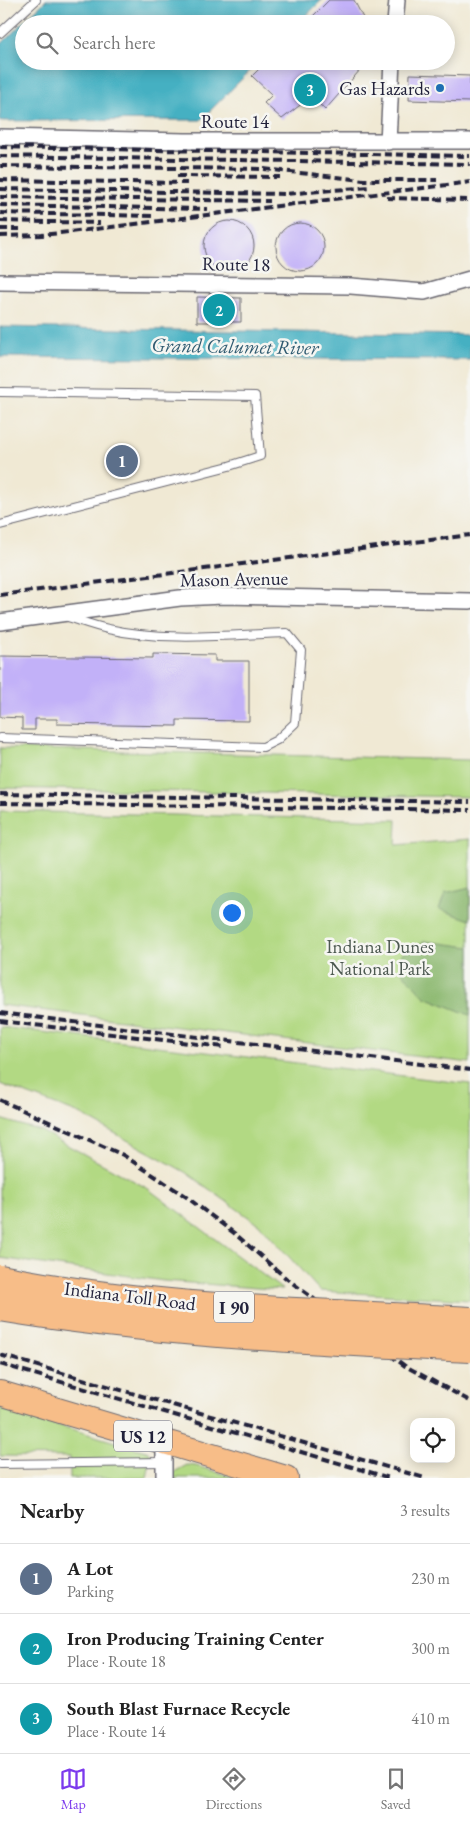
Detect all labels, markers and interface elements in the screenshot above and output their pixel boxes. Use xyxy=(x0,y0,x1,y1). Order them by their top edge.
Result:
search box xyxy=(15,15,455,70)
icon: search xyxy=(33,29,61,57)
text: Search here xyxy=(73,30,155,55)
pin: 3 xyxy=(294,71,326,109)
place label: Gas Hazards xyxy=(339,76,430,101)
marker: Gas Hazards xyxy=(434,82,446,94)
street label: Route 14 xyxy=(201,109,270,134)
street label: Route 18 xyxy=(202,251,270,277)
pin: 2 xyxy=(203,291,235,329)
water label: Grand Calumet River xyxy=(151,332,320,360)
pin: 1 xyxy=(106,442,138,480)
street label: Mason Avenue xyxy=(180,566,288,592)
your location xyxy=(219,900,245,926)
park label: Indiana Dunes National Park xyxy=(326,934,434,981)
street label: Indiana Toll Road xyxy=(63,1276,198,1317)
road number: I 90 xyxy=(214,1291,254,1322)
map controls xyxy=(410,1418,455,1463)
button: locate xyxy=(410,1418,455,1463)
road number: US 12 xyxy=(114,1420,172,1452)
text: Nearby xyxy=(20,1497,84,1524)
text: 3 results xyxy=(400,1500,450,1521)
text: A Lot xyxy=(67,1556,113,1581)
text: 1 xyxy=(32,1568,40,1589)
text: 230 m xyxy=(411,1568,450,1589)
text: Parking xyxy=(67,1581,114,1602)
text: Iron Producing Training Center xyxy=(67,1626,324,1651)
text: 2 xyxy=(32,1638,40,1659)
text: 300 m xyxy=(411,1638,450,1659)
text: Place · Route 18 xyxy=(67,1651,166,1672)
text: South Blast Furnace Recycle xyxy=(67,1696,290,1721)
text: 3 xyxy=(32,1708,40,1729)
text: 410 m xyxy=(411,1708,450,1729)
text: Place · Route 14 xyxy=(67,1721,166,1742)
tab: Map xyxy=(59,1765,87,1813)
tab: Directions xyxy=(206,1765,262,1813)
tab: Saved xyxy=(381,1765,411,1813)

